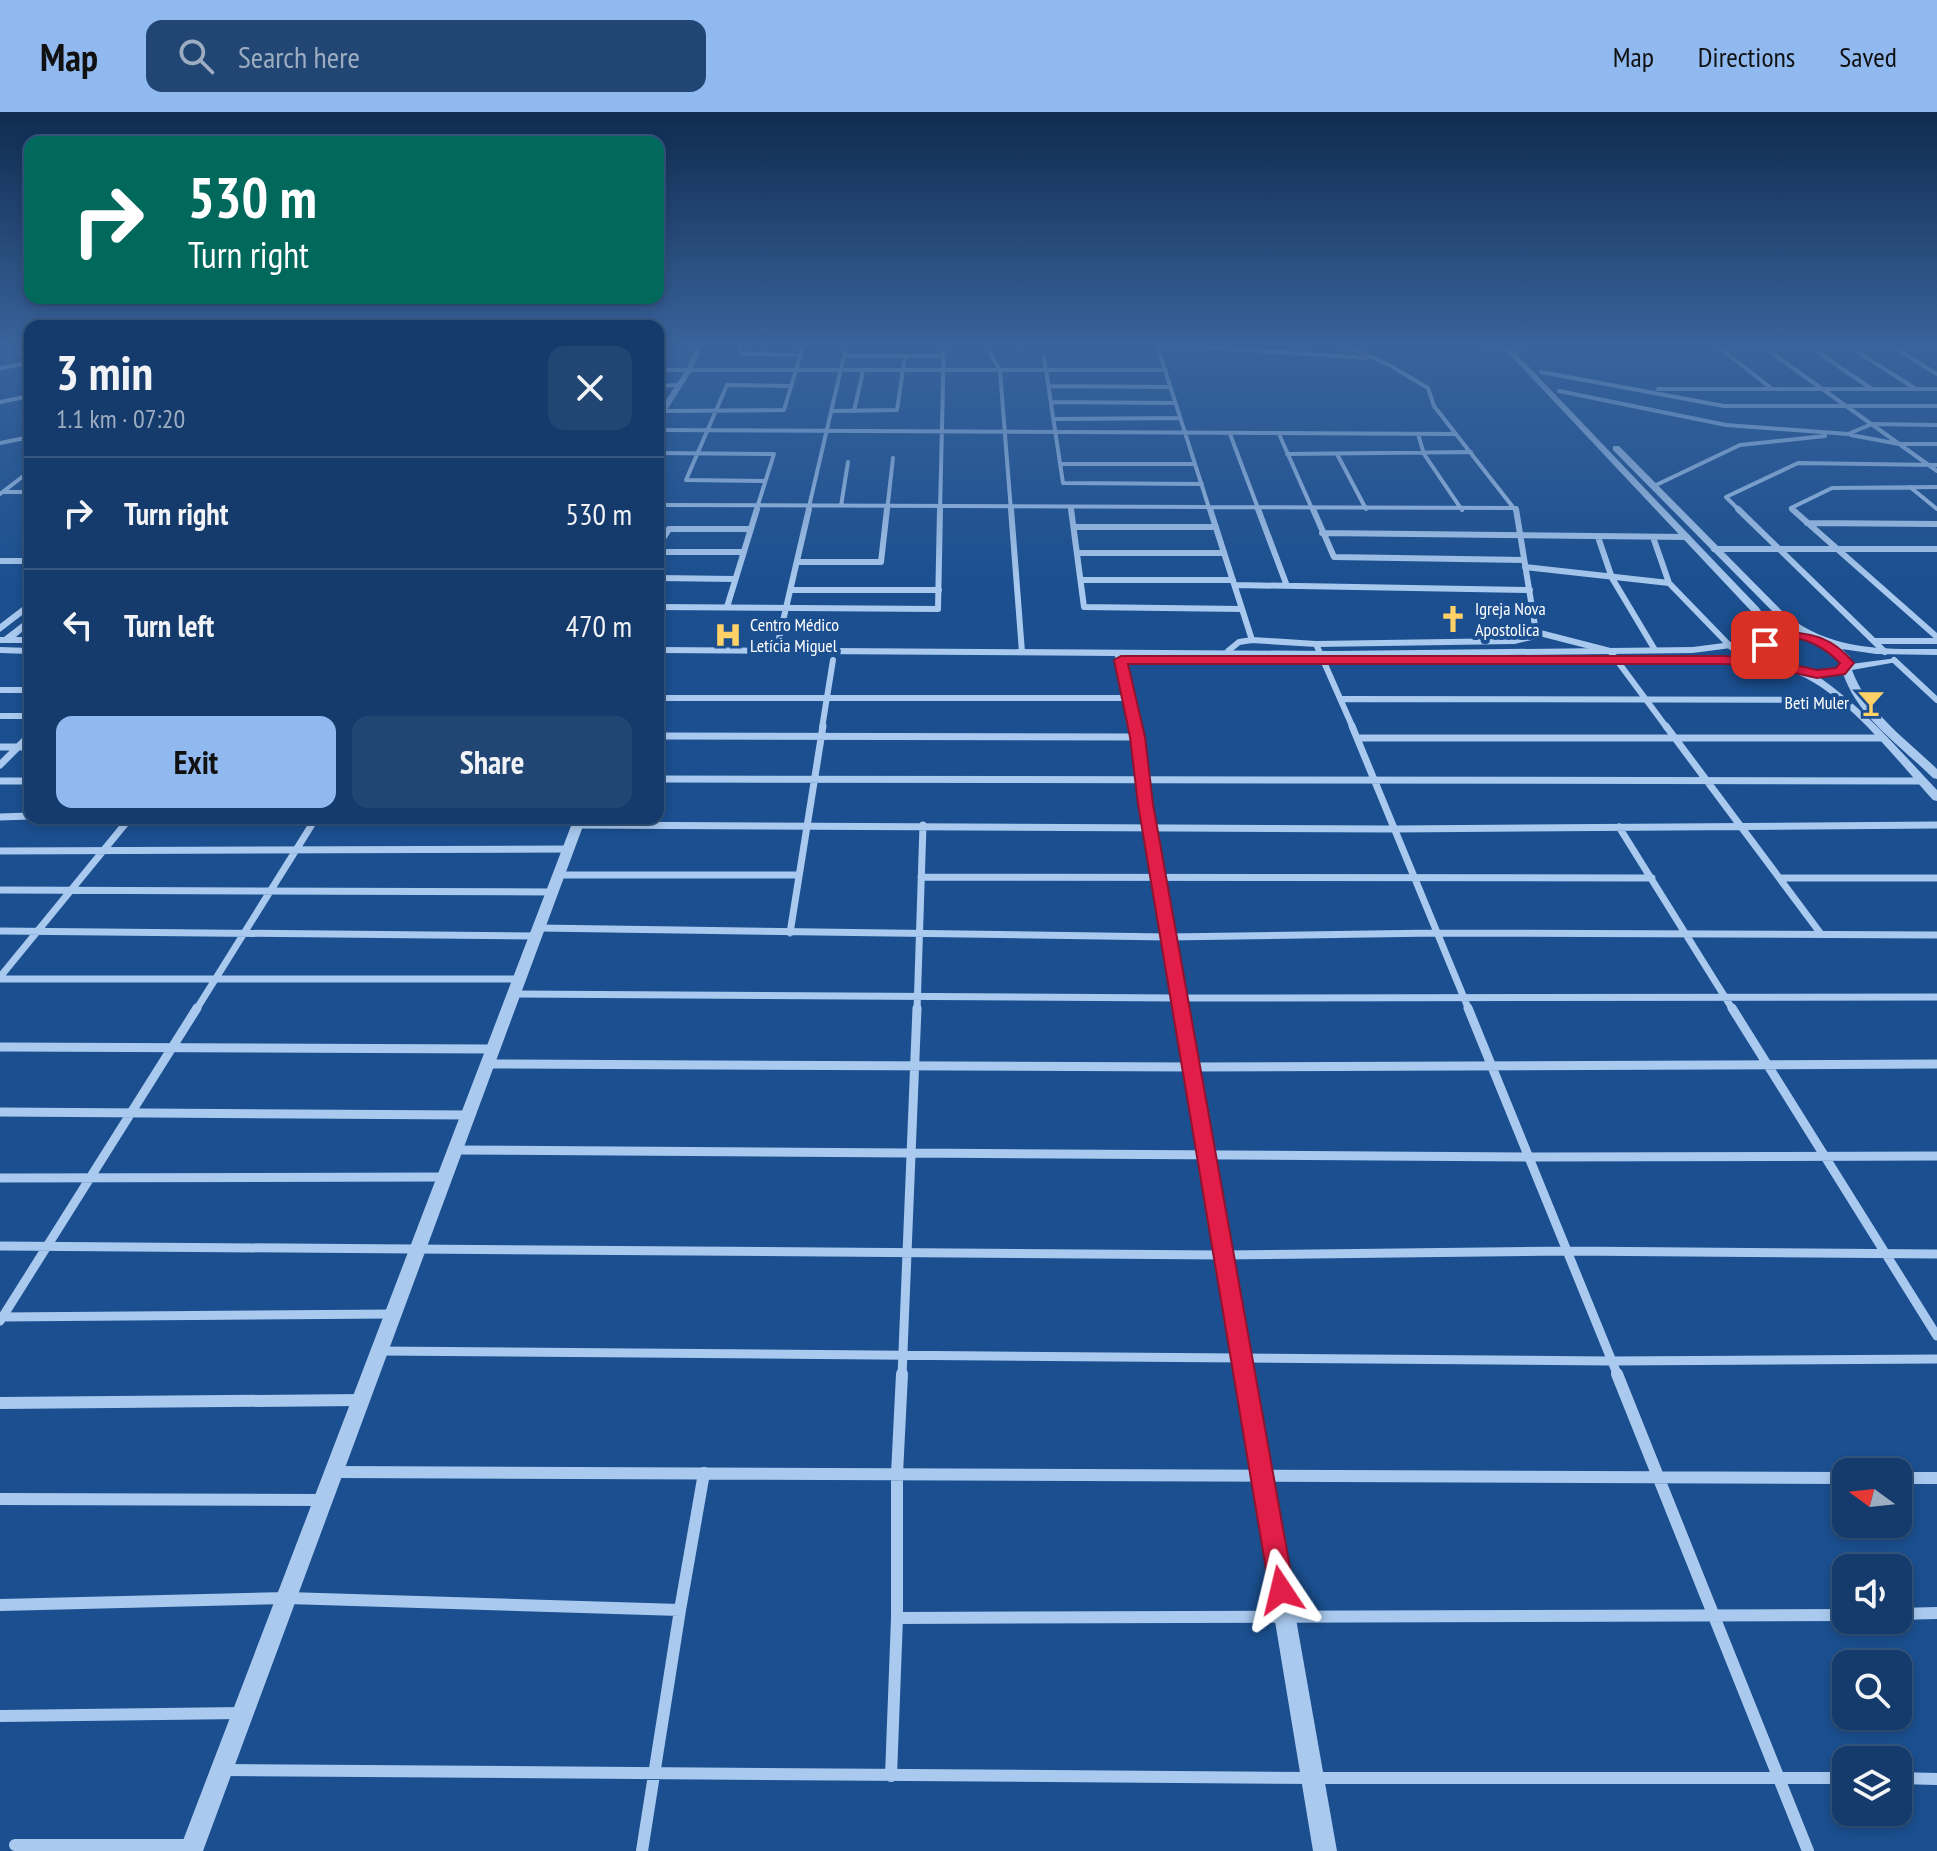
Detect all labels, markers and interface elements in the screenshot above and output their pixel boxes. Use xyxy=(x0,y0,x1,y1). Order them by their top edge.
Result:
search box xyxy=(146,20,706,92)
text: Map xyxy=(40,32,98,81)
icon: search xyxy=(174,34,218,78)
text: Search here xyxy=(238,37,360,76)
text: Map xyxy=(1613,38,1654,75)
text: Directions xyxy=(1698,38,1795,75)
text: Saved xyxy=(1839,38,1897,75)
text: 530 m xyxy=(188,161,317,233)
icon: right xyxy=(56,168,160,272)
text: Turn right xyxy=(188,231,309,278)
text: 3 min xyxy=(56,341,153,403)
button: close xyxy=(548,346,632,430)
text: 1.1 km · 07:20 xyxy=(56,402,185,435)
icon: right xyxy=(56,491,100,535)
text: Turn right xyxy=(124,494,228,533)
text: 530 m xyxy=(566,494,632,533)
place label: Igreja Nova Apostolica xyxy=(1475,597,1546,641)
icon: left xyxy=(56,603,100,647)
church icon: Igreja Nova Apostolica xyxy=(1438,604,1468,634)
text: Turn left xyxy=(124,606,214,645)
text: 470 m xyxy=(566,606,632,645)
pin xyxy=(1731,611,1799,679)
place label: Centro Médico Letícia Miguel xyxy=(750,613,839,657)
hospital icon: Centro Médico Letícia Miguel xyxy=(713,620,743,650)
icon: arrive xyxy=(1743,623,1787,667)
bar icon: Beti Muler xyxy=(1856,688,1886,718)
place label: Beti Muler xyxy=(1785,691,1849,714)
button: Exit xyxy=(56,716,336,808)
button: Share xyxy=(352,716,632,808)
north arrow xyxy=(1832,1458,1912,1538)
map controls xyxy=(1832,1458,1912,1826)
position arrow xyxy=(1239,1548,1323,1632)
button: sound xyxy=(1832,1554,1912,1634)
button: search xyxy=(1832,1650,1912,1730)
button: layers xyxy=(1832,1746,1912,1826)

